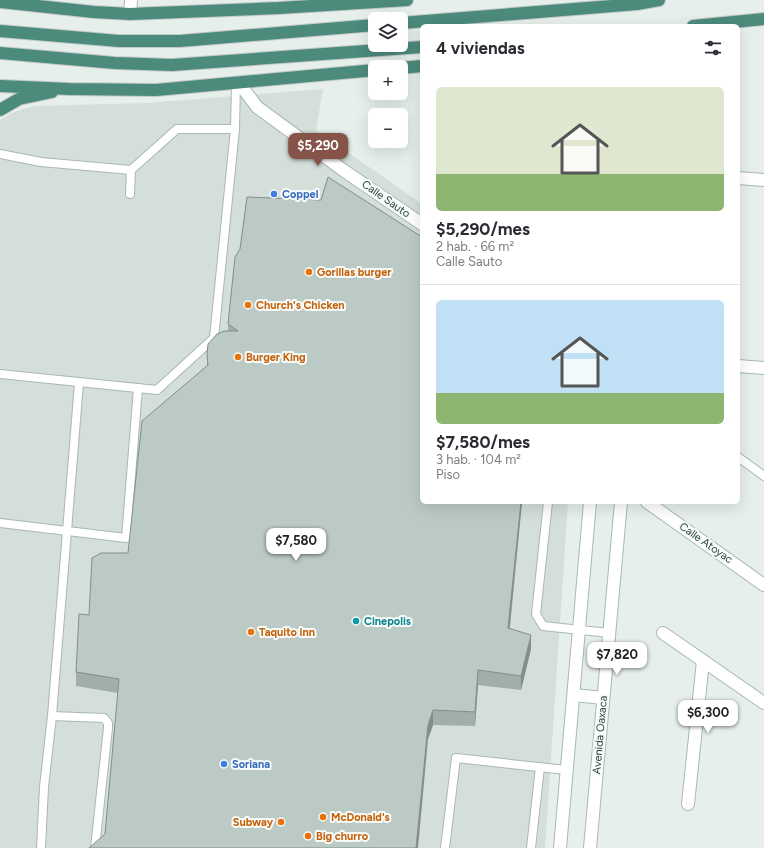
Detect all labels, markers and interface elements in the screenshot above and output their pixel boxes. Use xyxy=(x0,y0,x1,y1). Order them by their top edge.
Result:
map controls xyxy=(368,12,408,148)
button: layers xyxy=(368,12,408,52)
icon: filters xyxy=(702,37,724,59)
text: 4 viviendas xyxy=(436,38,525,58)
button: + xyxy=(368,60,408,100)
button: − xyxy=(368,108,408,148)
icon: home xyxy=(544,113,616,185)
pin: $5,290 xyxy=(285,133,351,167)
text: $5,290 xyxy=(297,138,339,153)
street label: Calle Sauto xyxy=(359,178,413,220)
place label: Coppel xyxy=(282,188,319,201)
marker: Coppel xyxy=(269,189,279,199)
text: $5,290/mes xyxy=(436,219,530,239)
text: 2 hab. · 66 m² xyxy=(436,239,514,254)
text: Calle Sauto xyxy=(436,254,502,269)
place label: Gorillas burger xyxy=(317,266,392,279)
marker: Gorillas burger xyxy=(304,267,314,277)
place label: Church's Chicken xyxy=(256,299,344,312)
marker: Church's Chicken xyxy=(243,300,253,310)
icon: home xyxy=(544,326,616,398)
place label: Burger King xyxy=(246,351,306,364)
marker: Burger King xyxy=(233,352,243,362)
text: $7,580/mes xyxy=(436,432,530,452)
text: 3 hab. · 104 m² xyxy=(436,452,521,467)
text: Piso xyxy=(436,467,460,482)
street label: Calle Atoyac xyxy=(677,520,735,566)
pin: $7,580 xyxy=(263,528,329,562)
text: $7,580 xyxy=(275,533,317,548)
place label: Cinepolis xyxy=(364,615,411,628)
marker: Cinepolis xyxy=(351,616,361,626)
place label: Taquito inn xyxy=(259,626,315,639)
marker: Taquito inn xyxy=(246,627,256,637)
pin: $7,820 xyxy=(584,642,650,676)
text: $7,820 xyxy=(596,647,638,662)
street label: Avenida Oaxaca xyxy=(590,695,610,775)
pin: $6,300 xyxy=(675,700,741,734)
text: $6,300 xyxy=(687,705,729,720)
place label: Soriana xyxy=(232,758,270,771)
marker: Soriana xyxy=(219,759,229,769)
place label: McDonald's xyxy=(331,811,390,824)
marker: McDonald's xyxy=(318,812,328,822)
place label: Subway xyxy=(233,816,274,829)
marker: Subway xyxy=(276,817,286,827)
place label: Big churro xyxy=(316,830,369,843)
marker: Big churro xyxy=(303,831,313,841)

